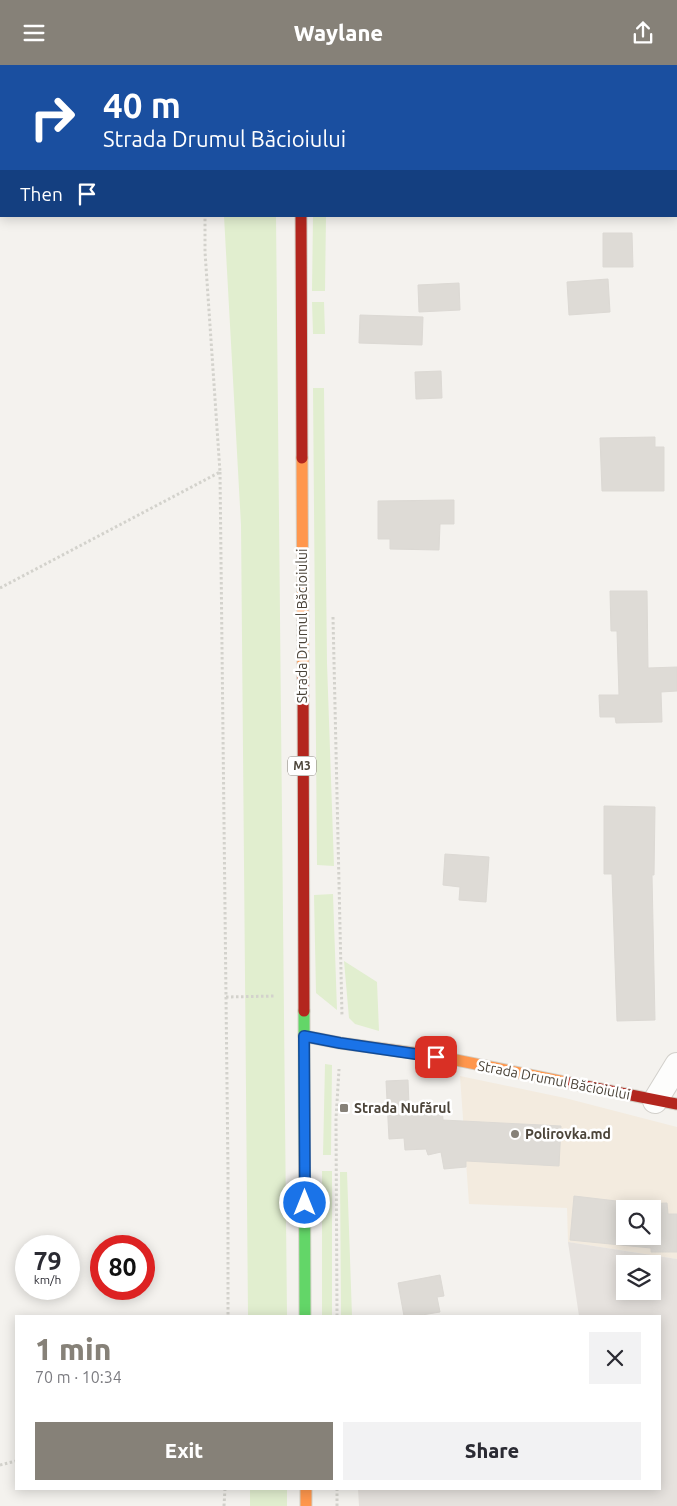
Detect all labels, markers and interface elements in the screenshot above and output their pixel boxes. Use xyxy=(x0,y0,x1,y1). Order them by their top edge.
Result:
icon: menu xyxy=(20,19,48,47)
icon: share xyxy=(629,19,657,47)
text: Waylane xyxy=(294,20,383,45)
icon: right xyxy=(20,85,85,150)
text: 40 m xyxy=(103,85,181,125)
text: Strada Drumul Băcioiului xyxy=(103,126,346,151)
icon: arrive xyxy=(73,180,101,208)
text: Then xyxy=(20,183,63,205)
street label: Strada Drumul Băcioiului xyxy=(294,549,310,703)
road number: M3 xyxy=(288,756,316,775)
pin xyxy=(415,1036,457,1078)
icon: arrive xyxy=(422,1043,450,1071)
street label: Strada Drumul Băcioiului xyxy=(477,1057,631,1103)
place label: Strada Nufărul xyxy=(354,1100,451,1116)
marker: Strada Nufărul xyxy=(338,1102,350,1114)
place label: Polirovka.md xyxy=(525,1126,611,1142)
marker: Polirovka.md xyxy=(509,1128,521,1140)
position arrow xyxy=(278,1176,330,1228)
map controls xyxy=(616,1200,661,1300)
button: search xyxy=(616,1200,661,1245)
speed limit sign: 80 xyxy=(90,1235,155,1300)
text: 79 xyxy=(33,1247,62,1275)
button: layers xyxy=(616,1255,661,1300)
text: km/h xyxy=(34,1273,61,1286)
text: 1 min xyxy=(35,1332,111,1366)
button: close xyxy=(589,1332,641,1384)
text: 70 m · 10:34 xyxy=(35,1368,122,1386)
button: Exit xyxy=(35,1422,333,1480)
button: Share xyxy=(343,1422,641,1480)

